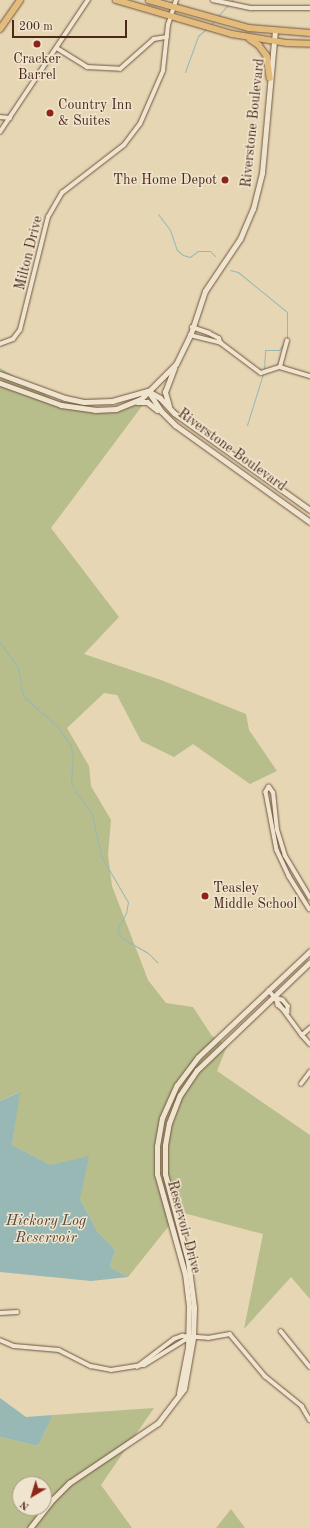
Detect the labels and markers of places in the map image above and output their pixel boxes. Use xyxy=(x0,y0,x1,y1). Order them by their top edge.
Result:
marker: Cracker Barrel xyxy=(32,39,42,49)
place label: Cracker Barrel xyxy=(13,51,61,84)
place label: Country Inn & Suites xyxy=(58,97,132,130)
marker: Country Inn & Suites xyxy=(45,108,55,118)
place label: The Home Depot xyxy=(113,172,217,188)
marker: The Home Depot xyxy=(220,175,230,185)
place label: Teasley Middle School xyxy=(213,880,297,912)
marker: Teasley Middle School xyxy=(200,891,210,901)

